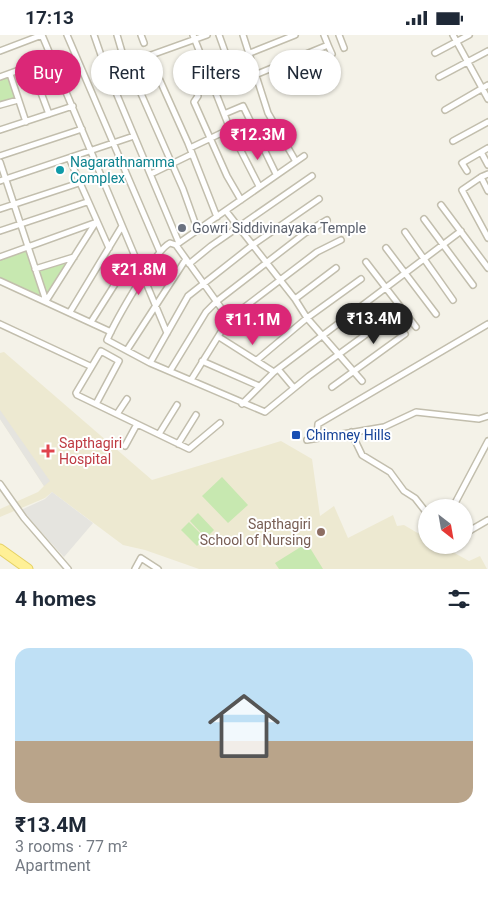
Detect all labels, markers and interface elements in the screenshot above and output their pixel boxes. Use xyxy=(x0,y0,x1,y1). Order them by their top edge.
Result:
text: 17:13 xyxy=(25,6,74,29)
chip: Buy xyxy=(15,50,81,95)
chip: Rent xyxy=(91,50,163,95)
chip: Filters xyxy=(173,50,259,95)
chip: New xyxy=(269,50,341,95)
pin: ₹12.3M xyxy=(217,119,299,161)
text: ₹12.3M xyxy=(231,125,285,144)
place label: Nagarathnamma Complex xyxy=(70,154,175,186)
marker: Nagarathnamma Complex xyxy=(54,164,66,176)
place label: Gowri Siddivinayaka Temple xyxy=(192,220,366,236)
marker: Gowri Siddivinayaka Temple xyxy=(176,222,188,234)
pin: ₹21.8M xyxy=(98,253,180,296)
text: ₹21.8M xyxy=(112,260,166,279)
pin: ₹11.1M xyxy=(212,303,294,346)
pin: ₹13.4M xyxy=(333,303,415,345)
text: ₹13.4M xyxy=(347,309,401,328)
text: ₹11.1M xyxy=(226,310,280,329)
place label: Chimney Hills xyxy=(306,427,391,443)
marker: Chimney Hills xyxy=(290,429,302,441)
place label: Sapthagiri Hospital xyxy=(59,435,122,467)
marker: Sapthagiri Hospital xyxy=(41,444,55,458)
north arrow xyxy=(418,499,472,554)
map controls xyxy=(418,499,473,554)
place label: Sapthagiri School of Nursing xyxy=(200,516,311,548)
marker: Sapthagiri School of Nursing xyxy=(315,526,327,538)
icon: filters xyxy=(445,585,473,613)
text: 4 homes xyxy=(15,587,96,611)
icon: home xyxy=(199,681,289,771)
text: ₹13.4M xyxy=(15,813,87,837)
text: 3 rooms · 77 m² xyxy=(15,837,128,856)
text: Apartment xyxy=(15,856,91,875)

